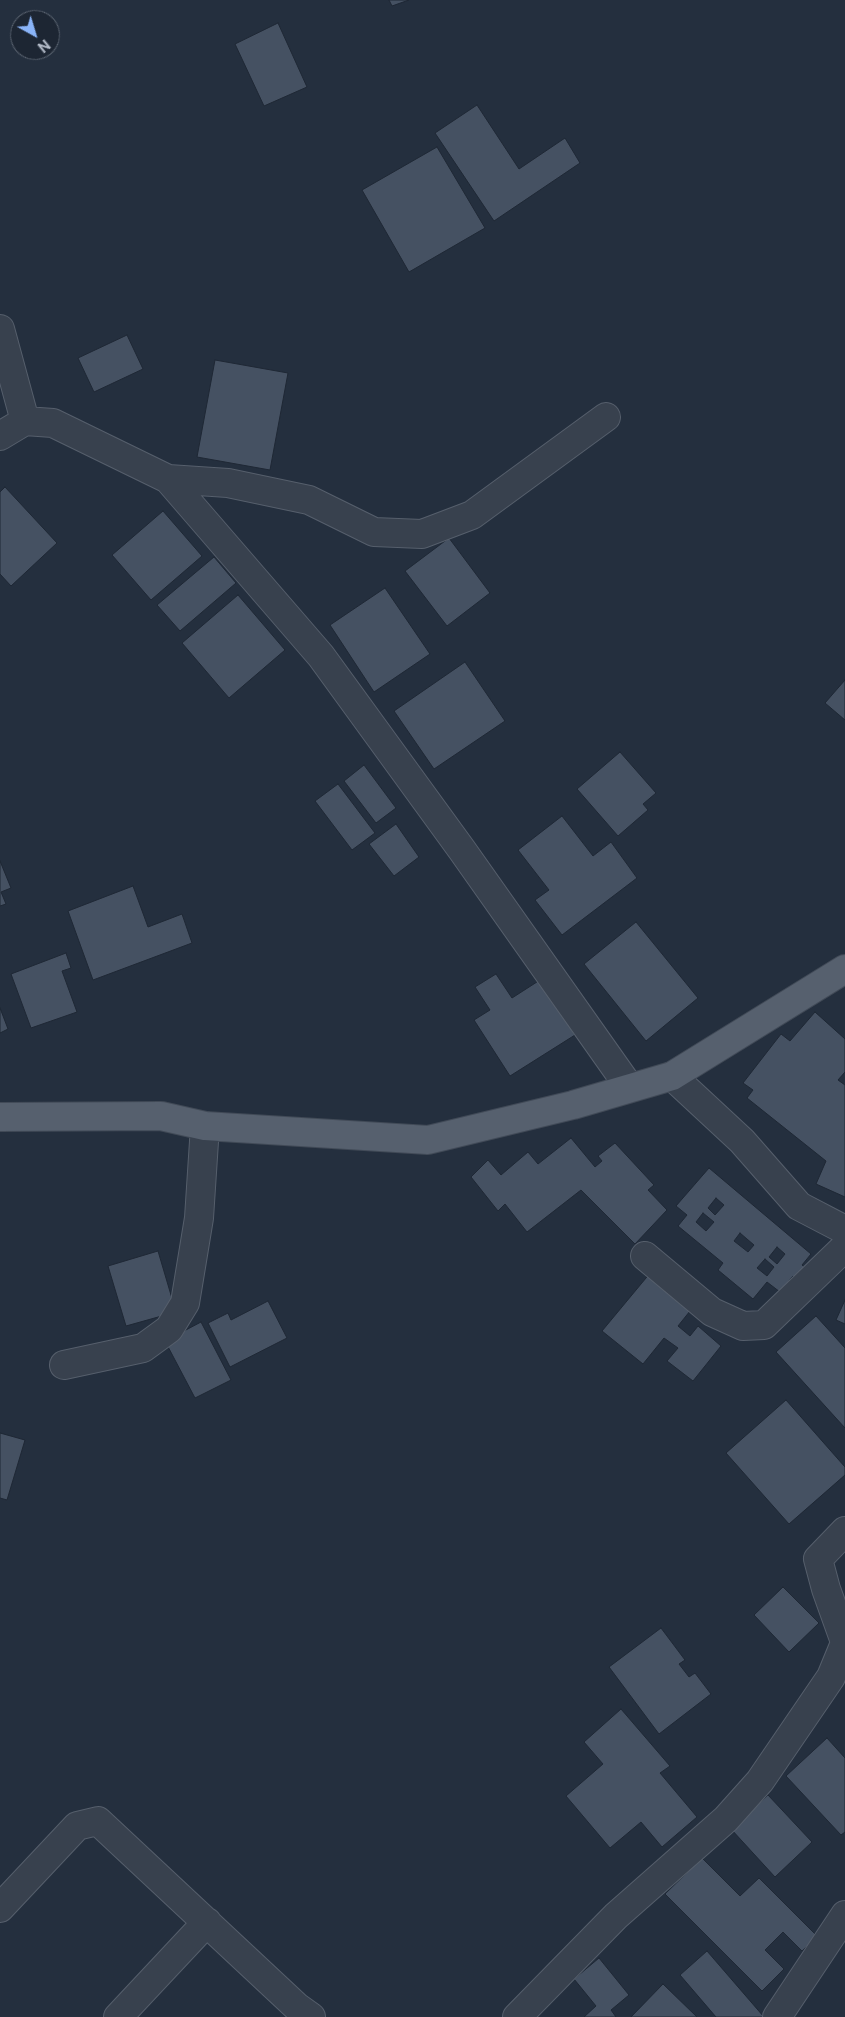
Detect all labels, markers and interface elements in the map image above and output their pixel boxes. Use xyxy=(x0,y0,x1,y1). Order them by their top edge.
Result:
north arrow xyxy=(10,10,60,60)
text: N xyxy=(35,36,53,56)

